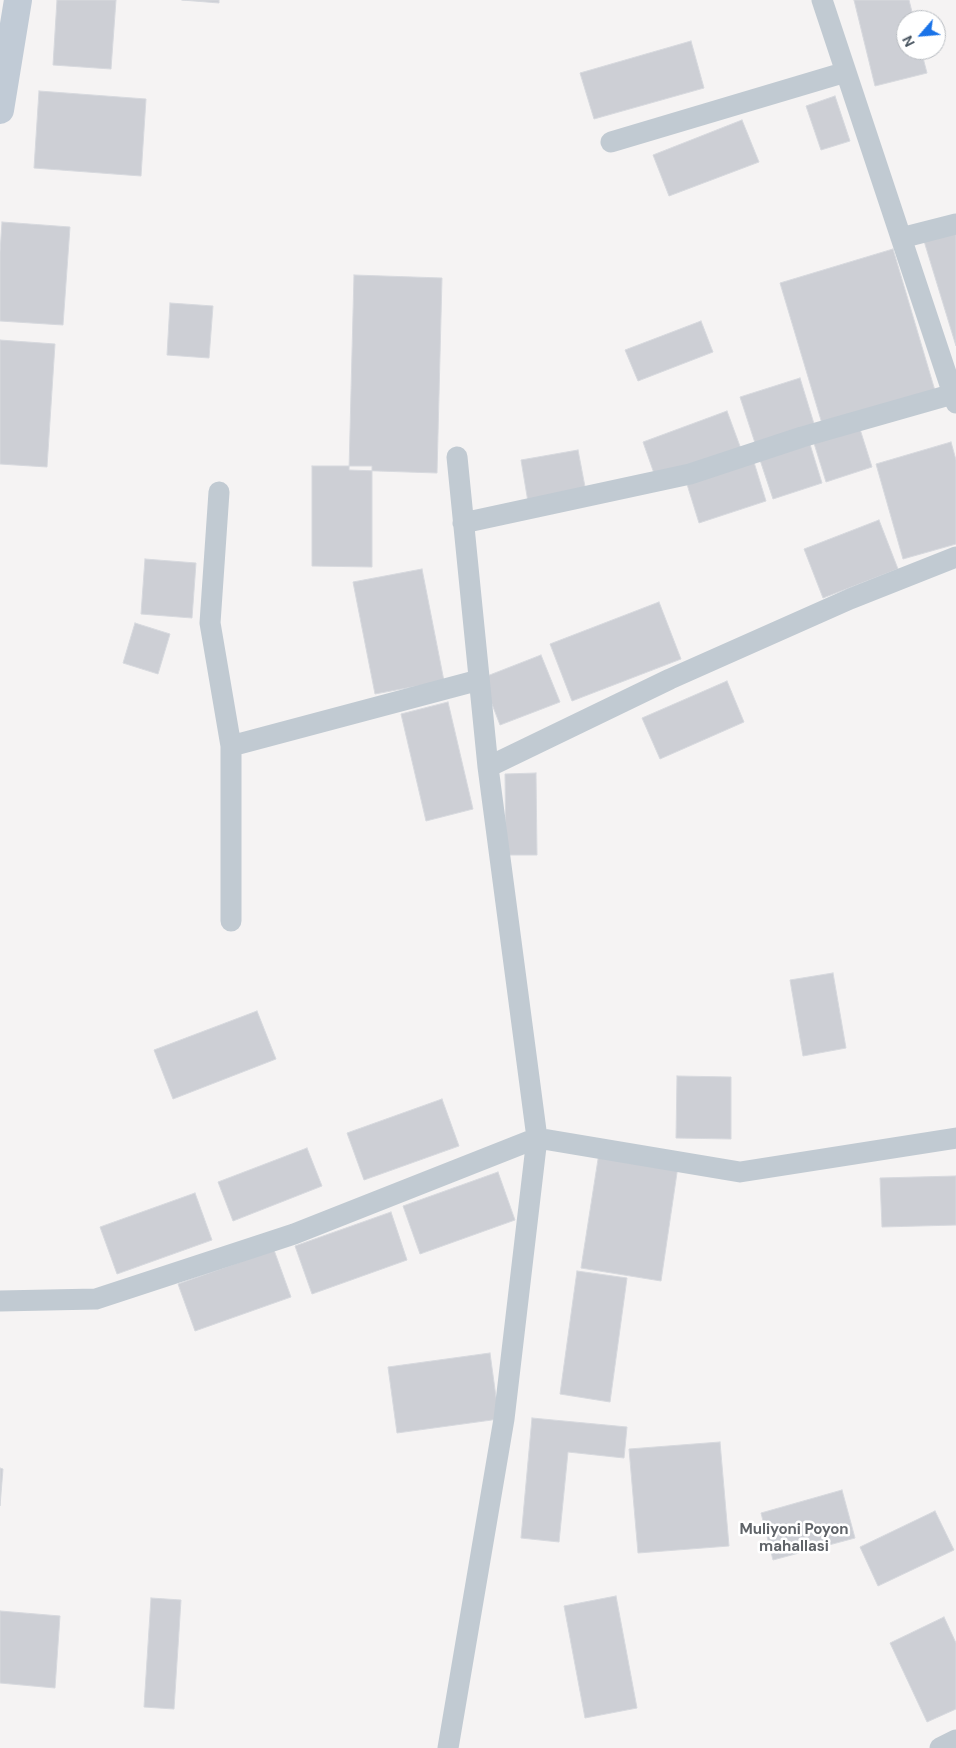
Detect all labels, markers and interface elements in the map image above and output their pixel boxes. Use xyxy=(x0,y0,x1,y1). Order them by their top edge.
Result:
north arrow xyxy=(896,10,946,60)
text: N xyxy=(898,33,919,50)
district label: Muliyoni Poyon mahallasi xyxy=(739,1521,849,1556)

